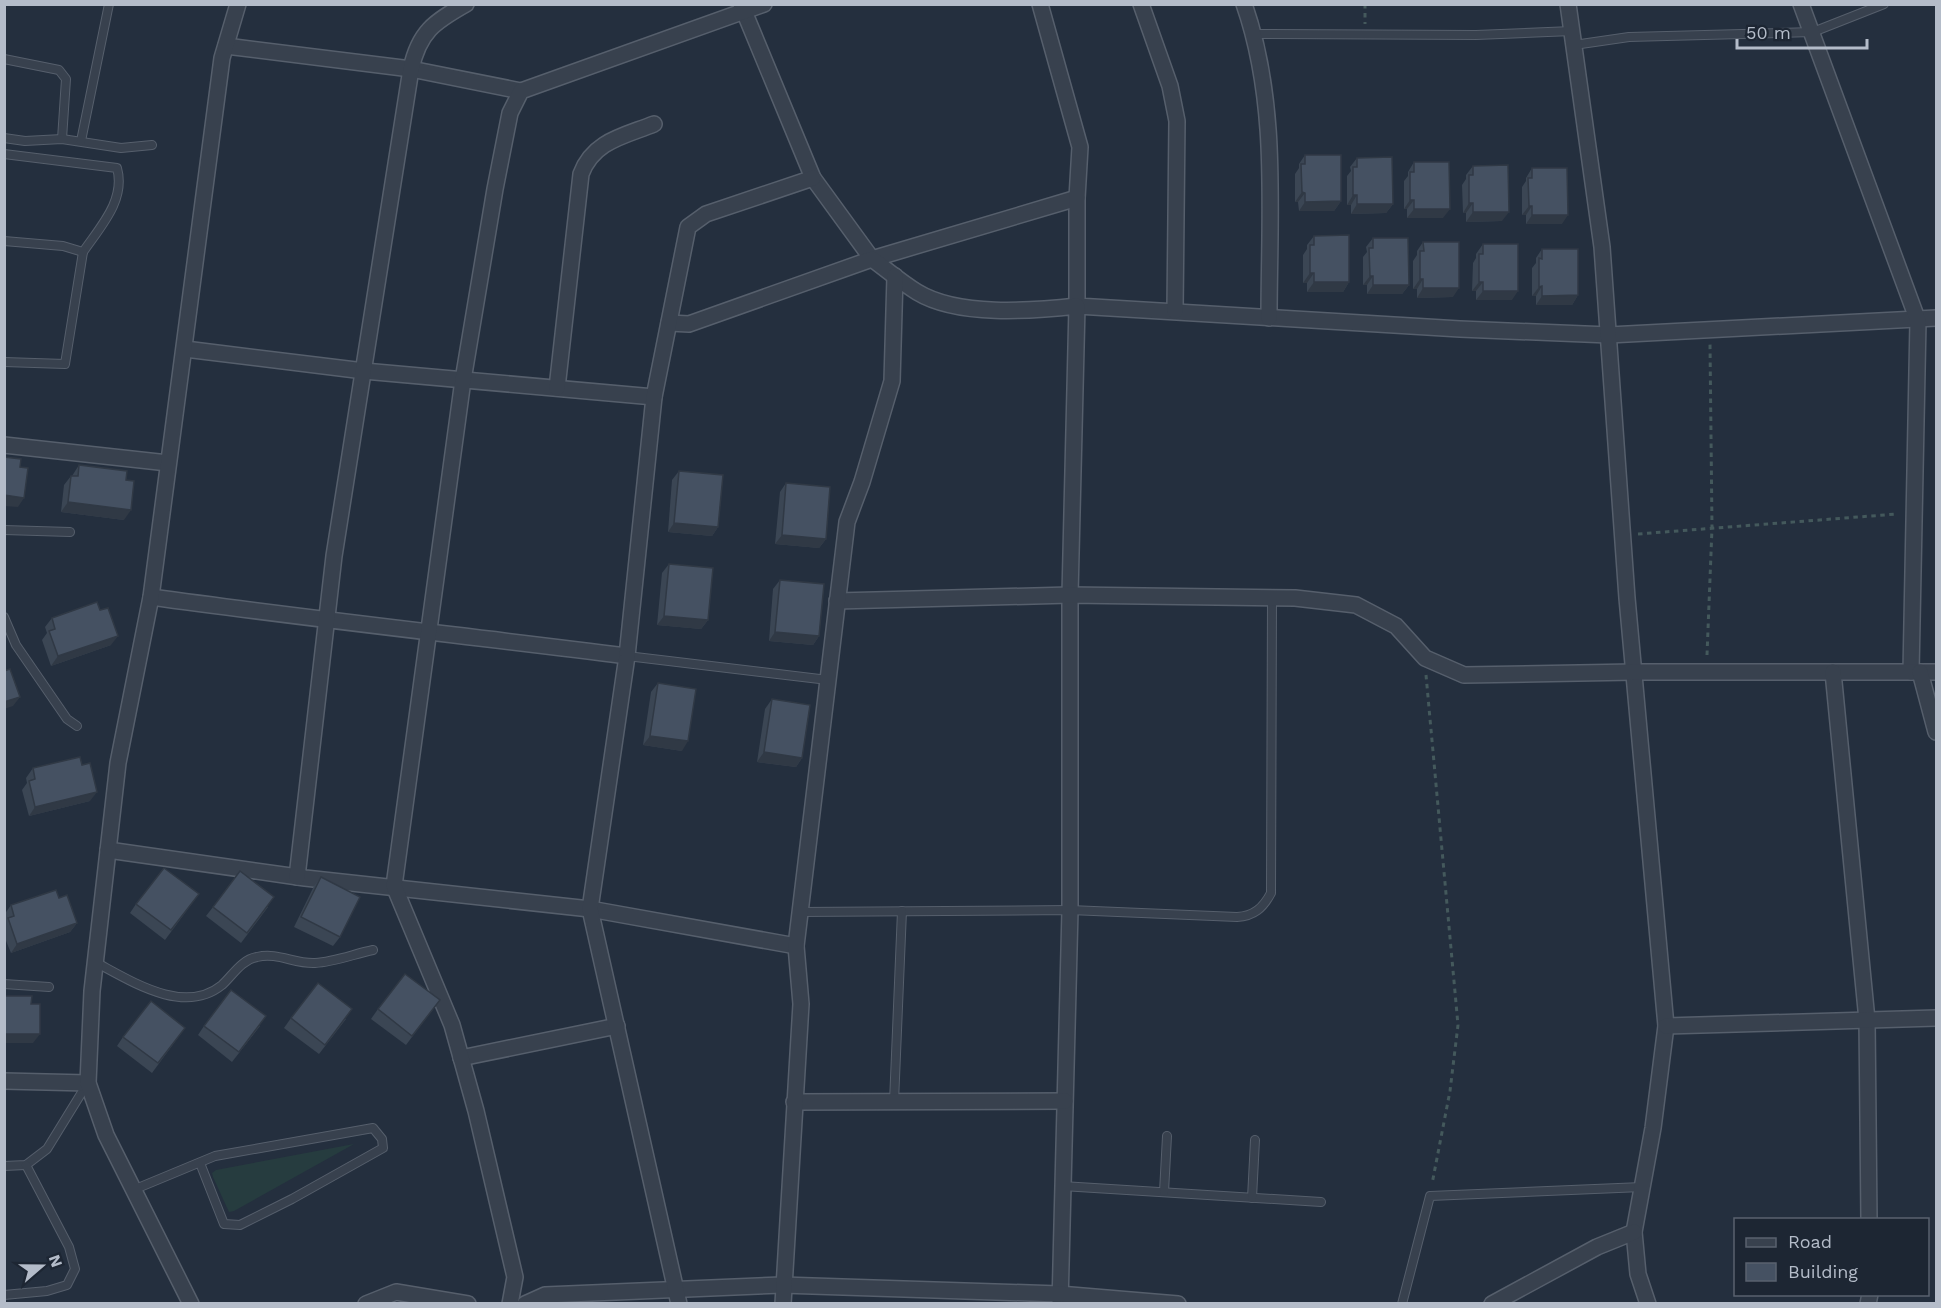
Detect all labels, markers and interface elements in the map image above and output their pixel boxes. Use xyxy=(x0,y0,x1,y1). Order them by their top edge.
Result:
scale bar xyxy=(1737,12,1868,50)
text: 50 m xyxy=(1746,22,1791,43)
legend xyxy=(1734,1218,1929,1296)
text: Road xyxy=(1788,1231,1832,1252)
north arrow xyxy=(12,1236,72,1296)
text: N xyxy=(45,1252,67,1270)
text: Building xyxy=(1788,1261,1858,1282)

